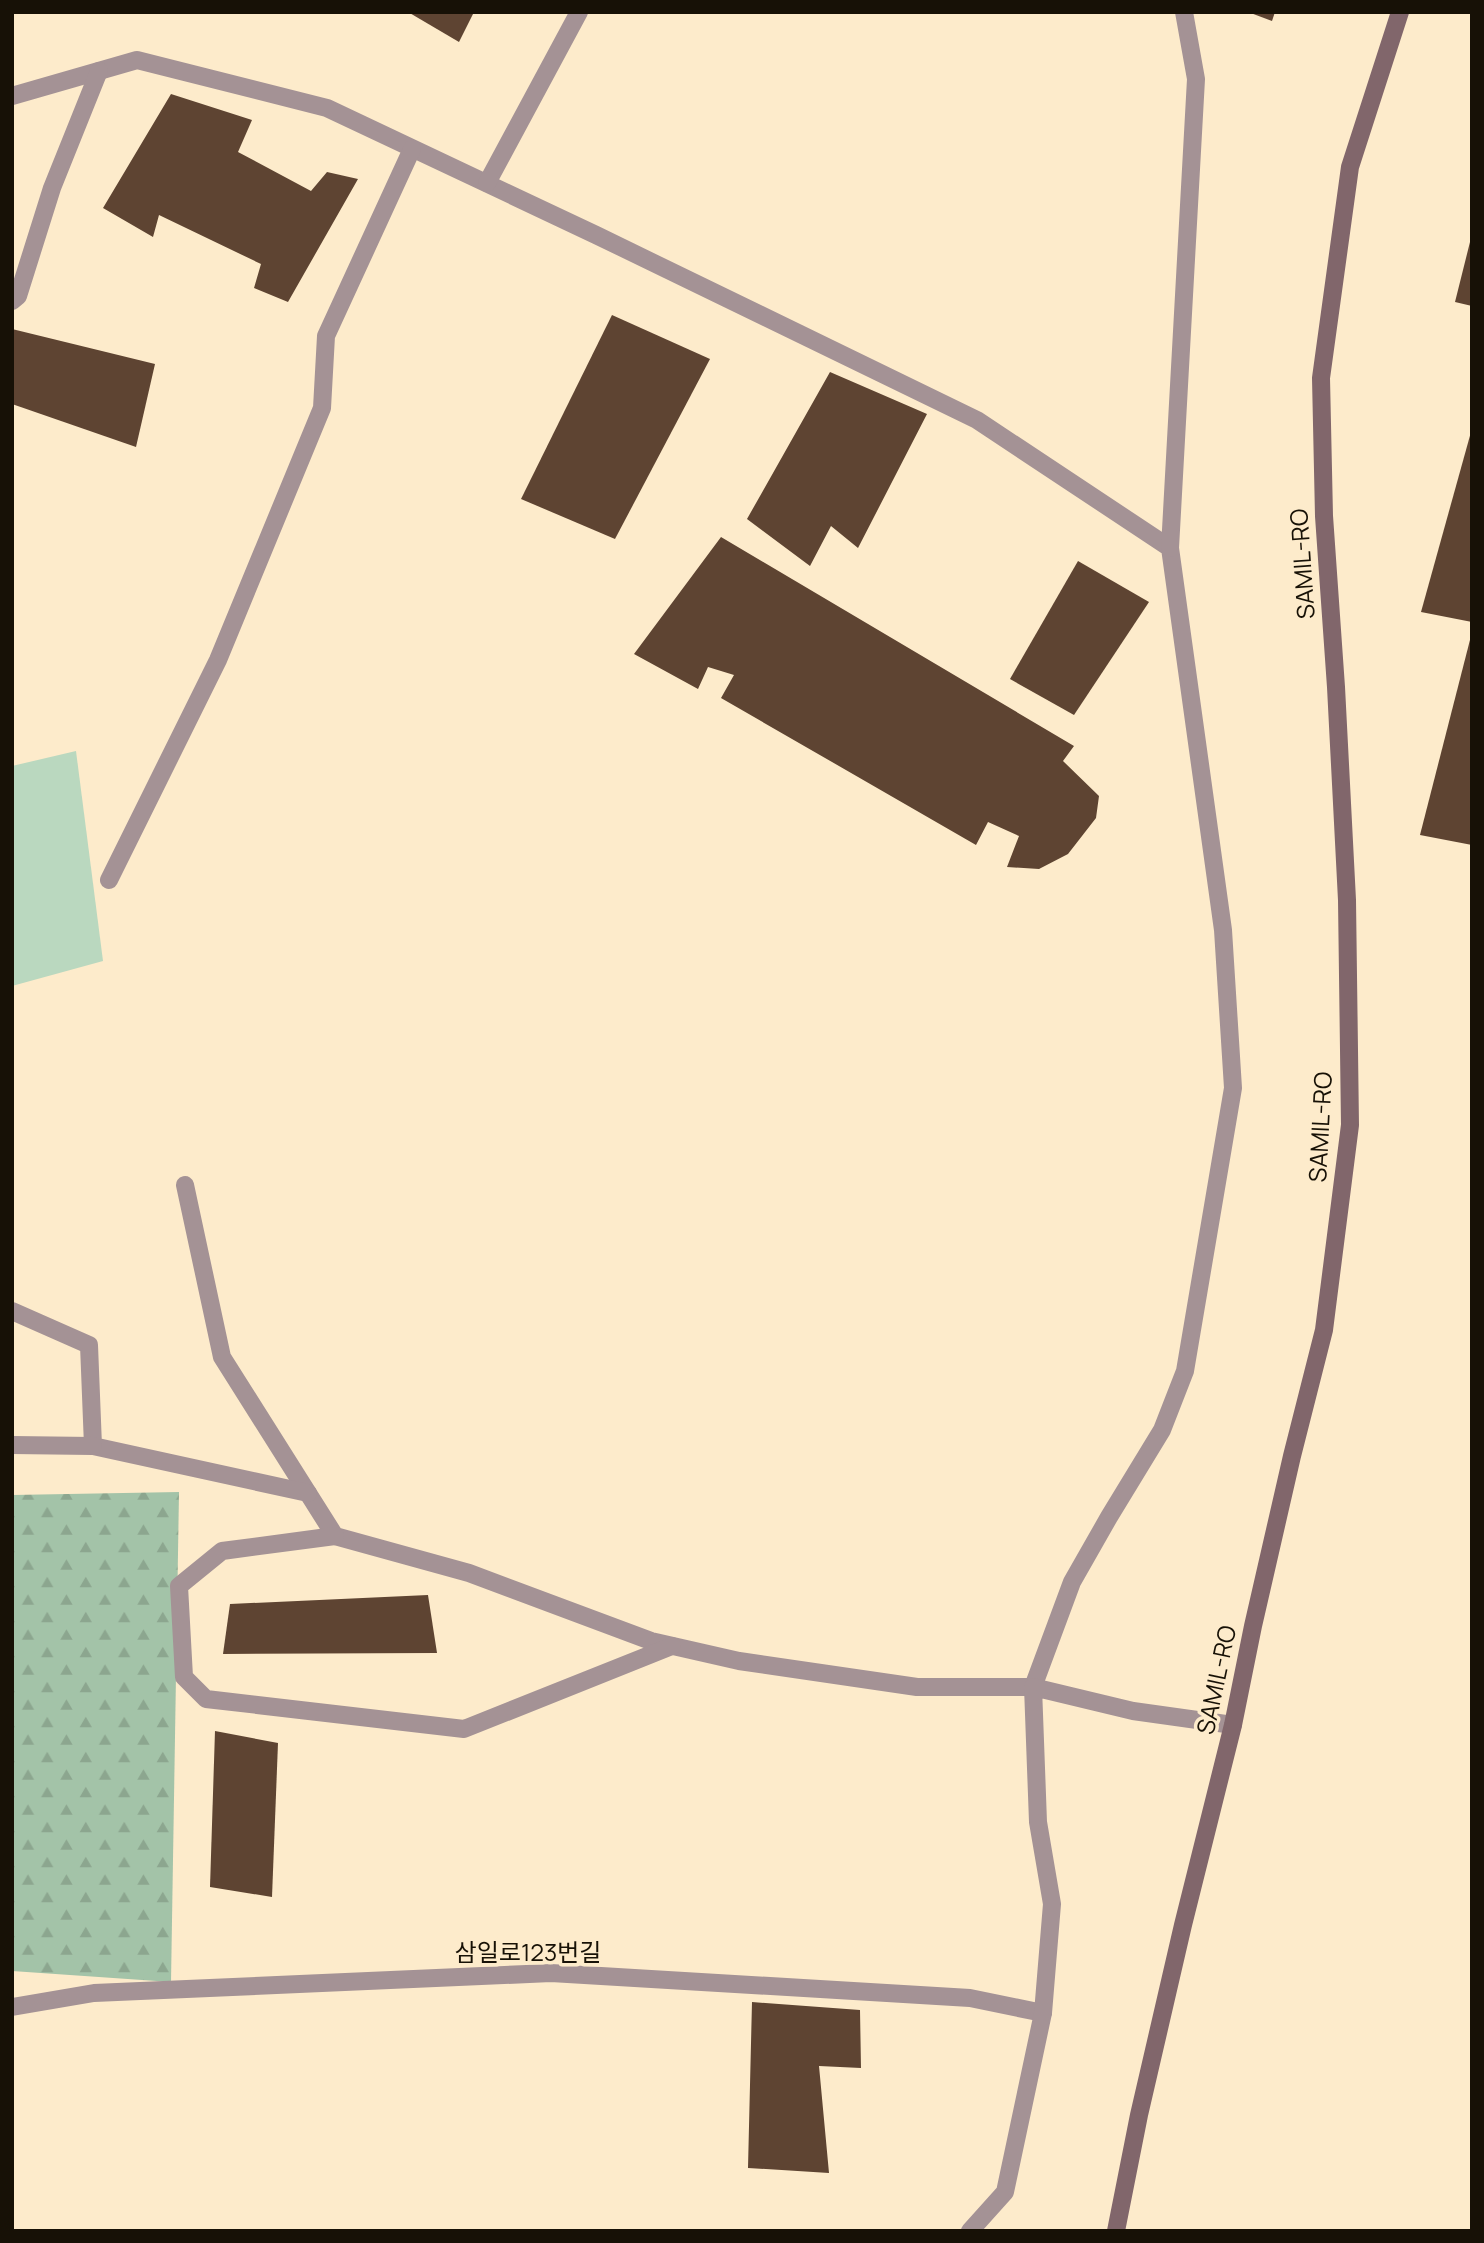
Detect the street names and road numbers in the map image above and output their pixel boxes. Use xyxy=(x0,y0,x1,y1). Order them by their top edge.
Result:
street label: SAMIL-RO xyxy=(1281,508,1322,620)
street label: SAMIL-RO xyxy=(1300,1071,1339,1183)
street label: SAMIL-RO xyxy=(1188,1622,1243,1737)
street label: 삼일로123번길 xyxy=(455,1935,601,1968)

